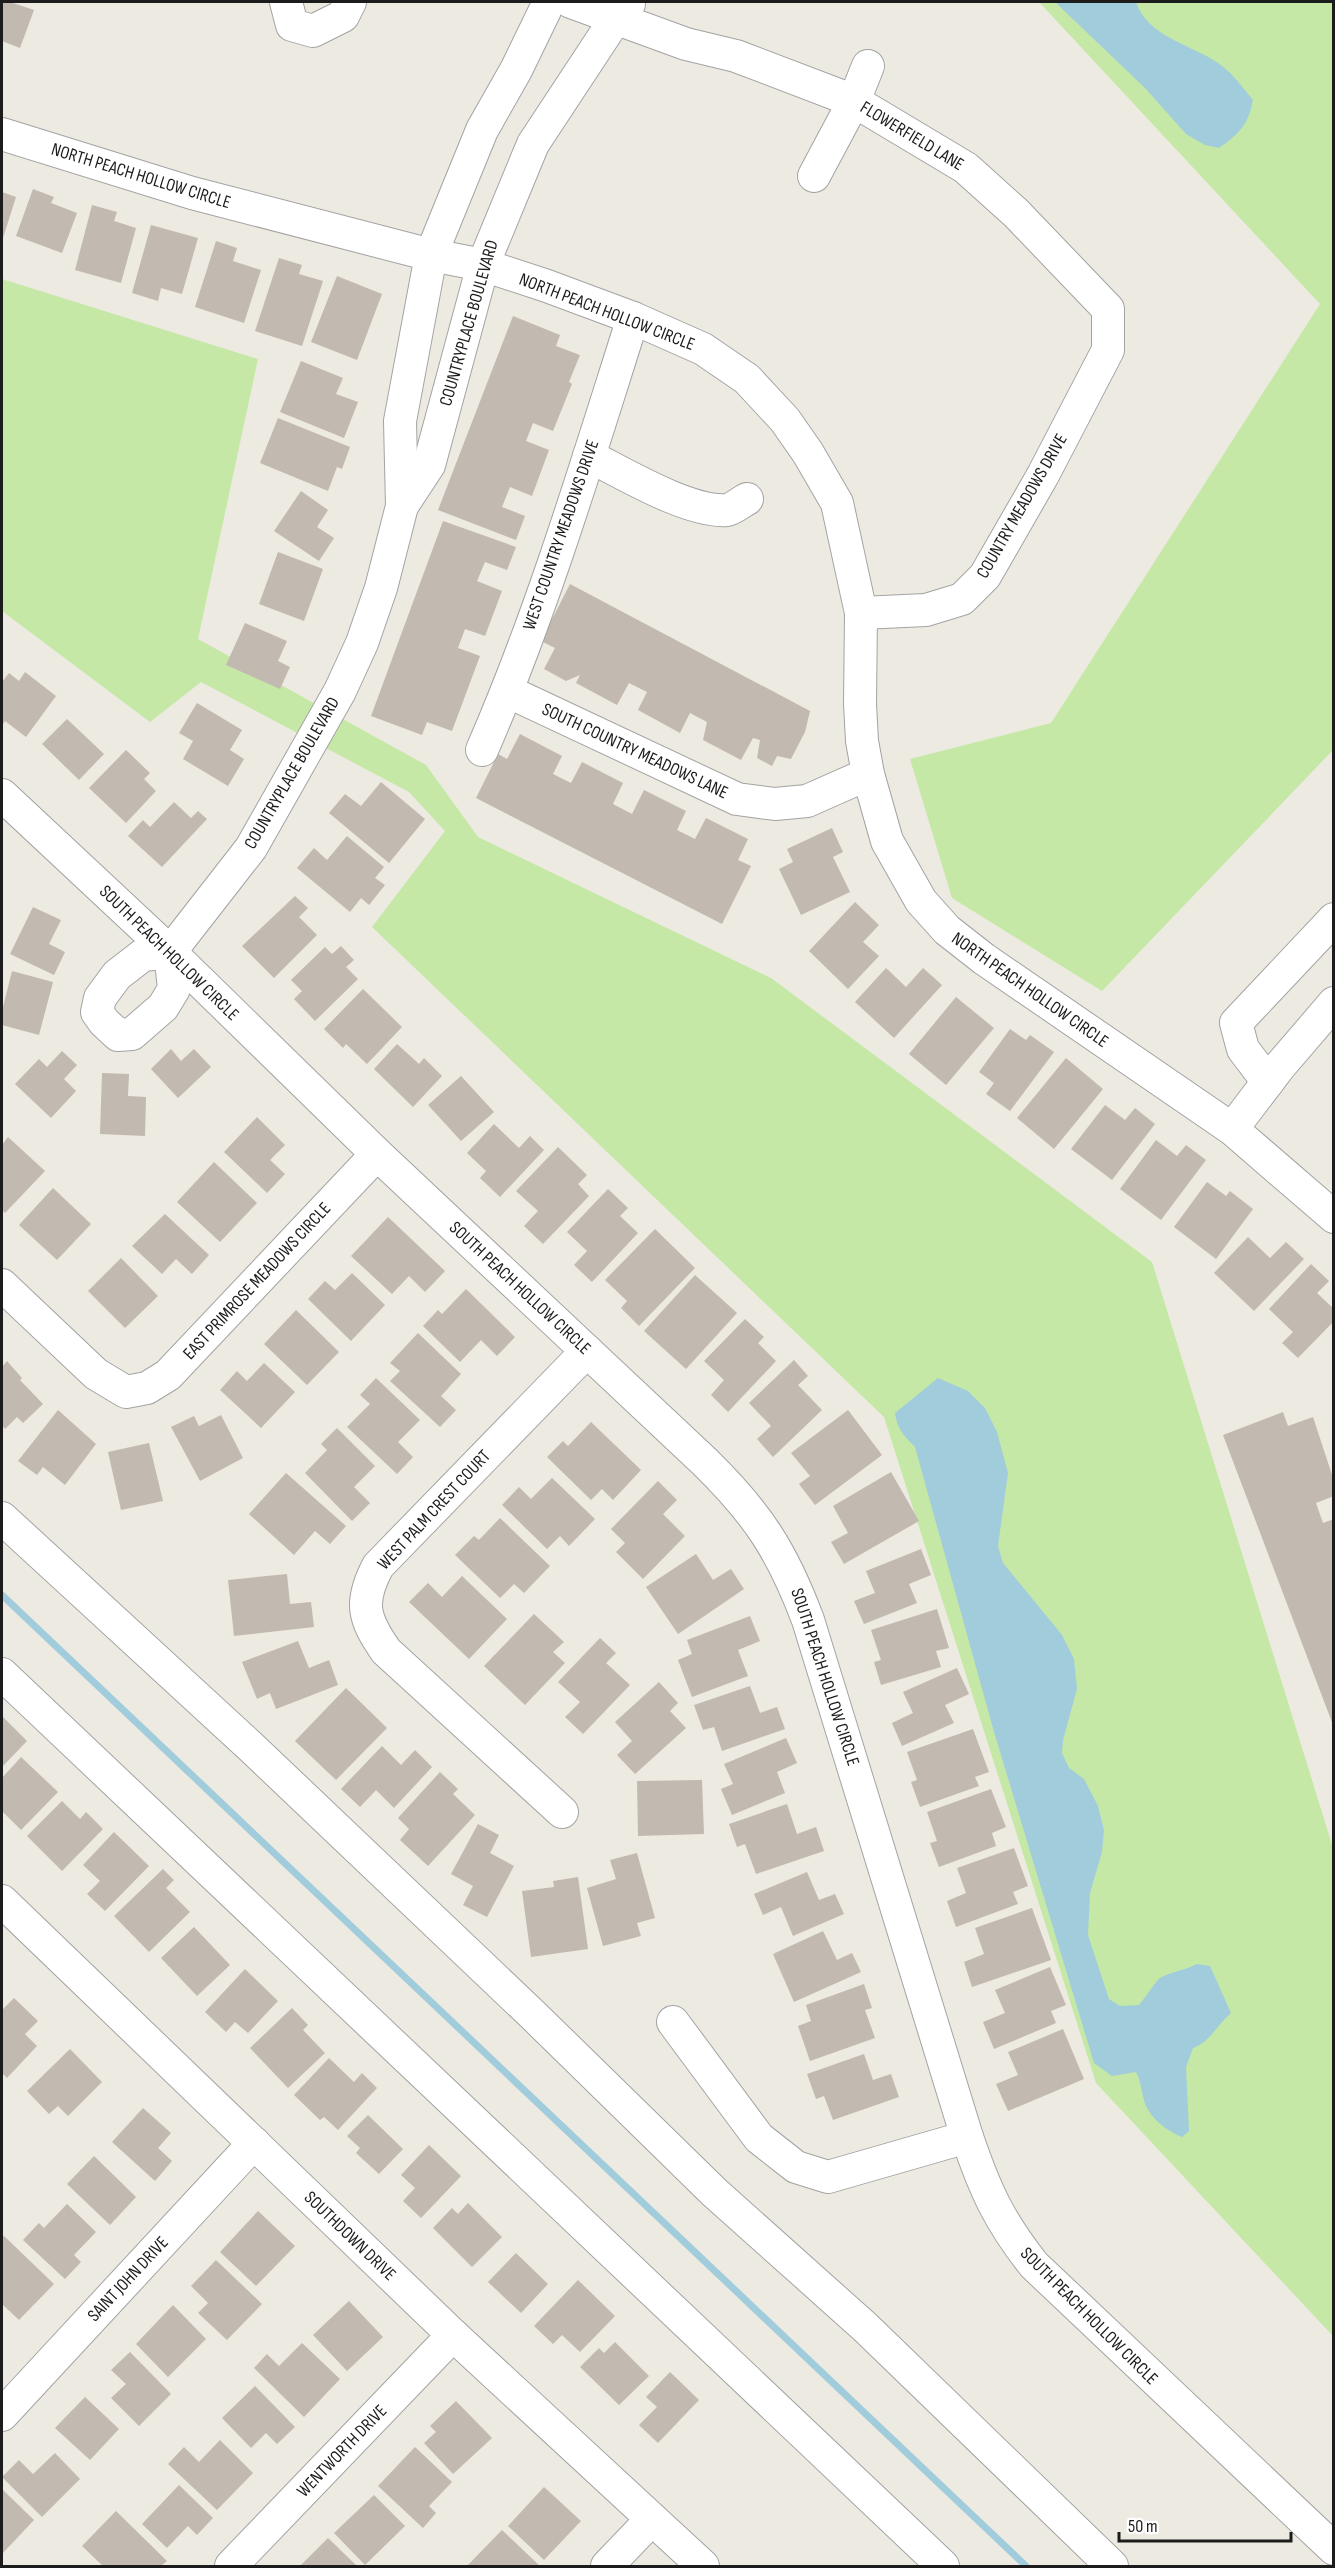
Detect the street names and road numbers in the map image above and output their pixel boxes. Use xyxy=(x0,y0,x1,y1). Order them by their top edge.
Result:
street label: FLOWERFIELD LANE xyxy=(856,97,968,175)
street label: NORTH PEACH HOLLOW CIRCLE xyxy=(49,139,233,213)
street label: COUNTRYPLACE BOULEVARD xyxy=(435,238,503,408)
street label: NORTH PEACH HOLLOW CIRCLE xyxy=(516,269,698,355)
street label: COUNTRY MEADOWS DRIVE xyxy=(972,430,1072,582)
street label: WEST COUNTRY MEADOWS DRIVE xyxy=(519,437,603,633)
street label: COUNTRYPLACE BOULEVARD xyxy=(240,693,344,853)
street label: SOUTH COUNTRY MEADOWS LANE xyxy=(539,699,731,803)
street label: SOUTH PEACH HOLLOW CIRCLE xyxy=(95,881,243,1025)
street label: NORTH PEACH HOLLOW CIRCLE xyxy=(948,928,1112,1052)
street label: EAST PRIMROSE MEADOWS CIRCLE xyxy=(179,1198,335,1364)
street label: SOUTH PEACH HOLLOW CIRCLE xyxy=(445,1217,595,1359)
street label: WEST PALM CREST COURT xyxy=(373,1446,495,1574)
street label: SOUTH PEACH HOLLOW CIRCLE xyxy=(786,1585,864,1769)
street label: SOUTHDOWN DRIVE xyxy=(300,2187,400,2285)
street label: SAINT JOHN DRIVE xyxy=(83,2232,173,2326)
street label: SOUTH PEACH HOLLOW CIRCLE xyxy=(1016,2243,1162,2389)
street label: WENTWORTH DRIVE xyxy=(293,2401,391,2501)

